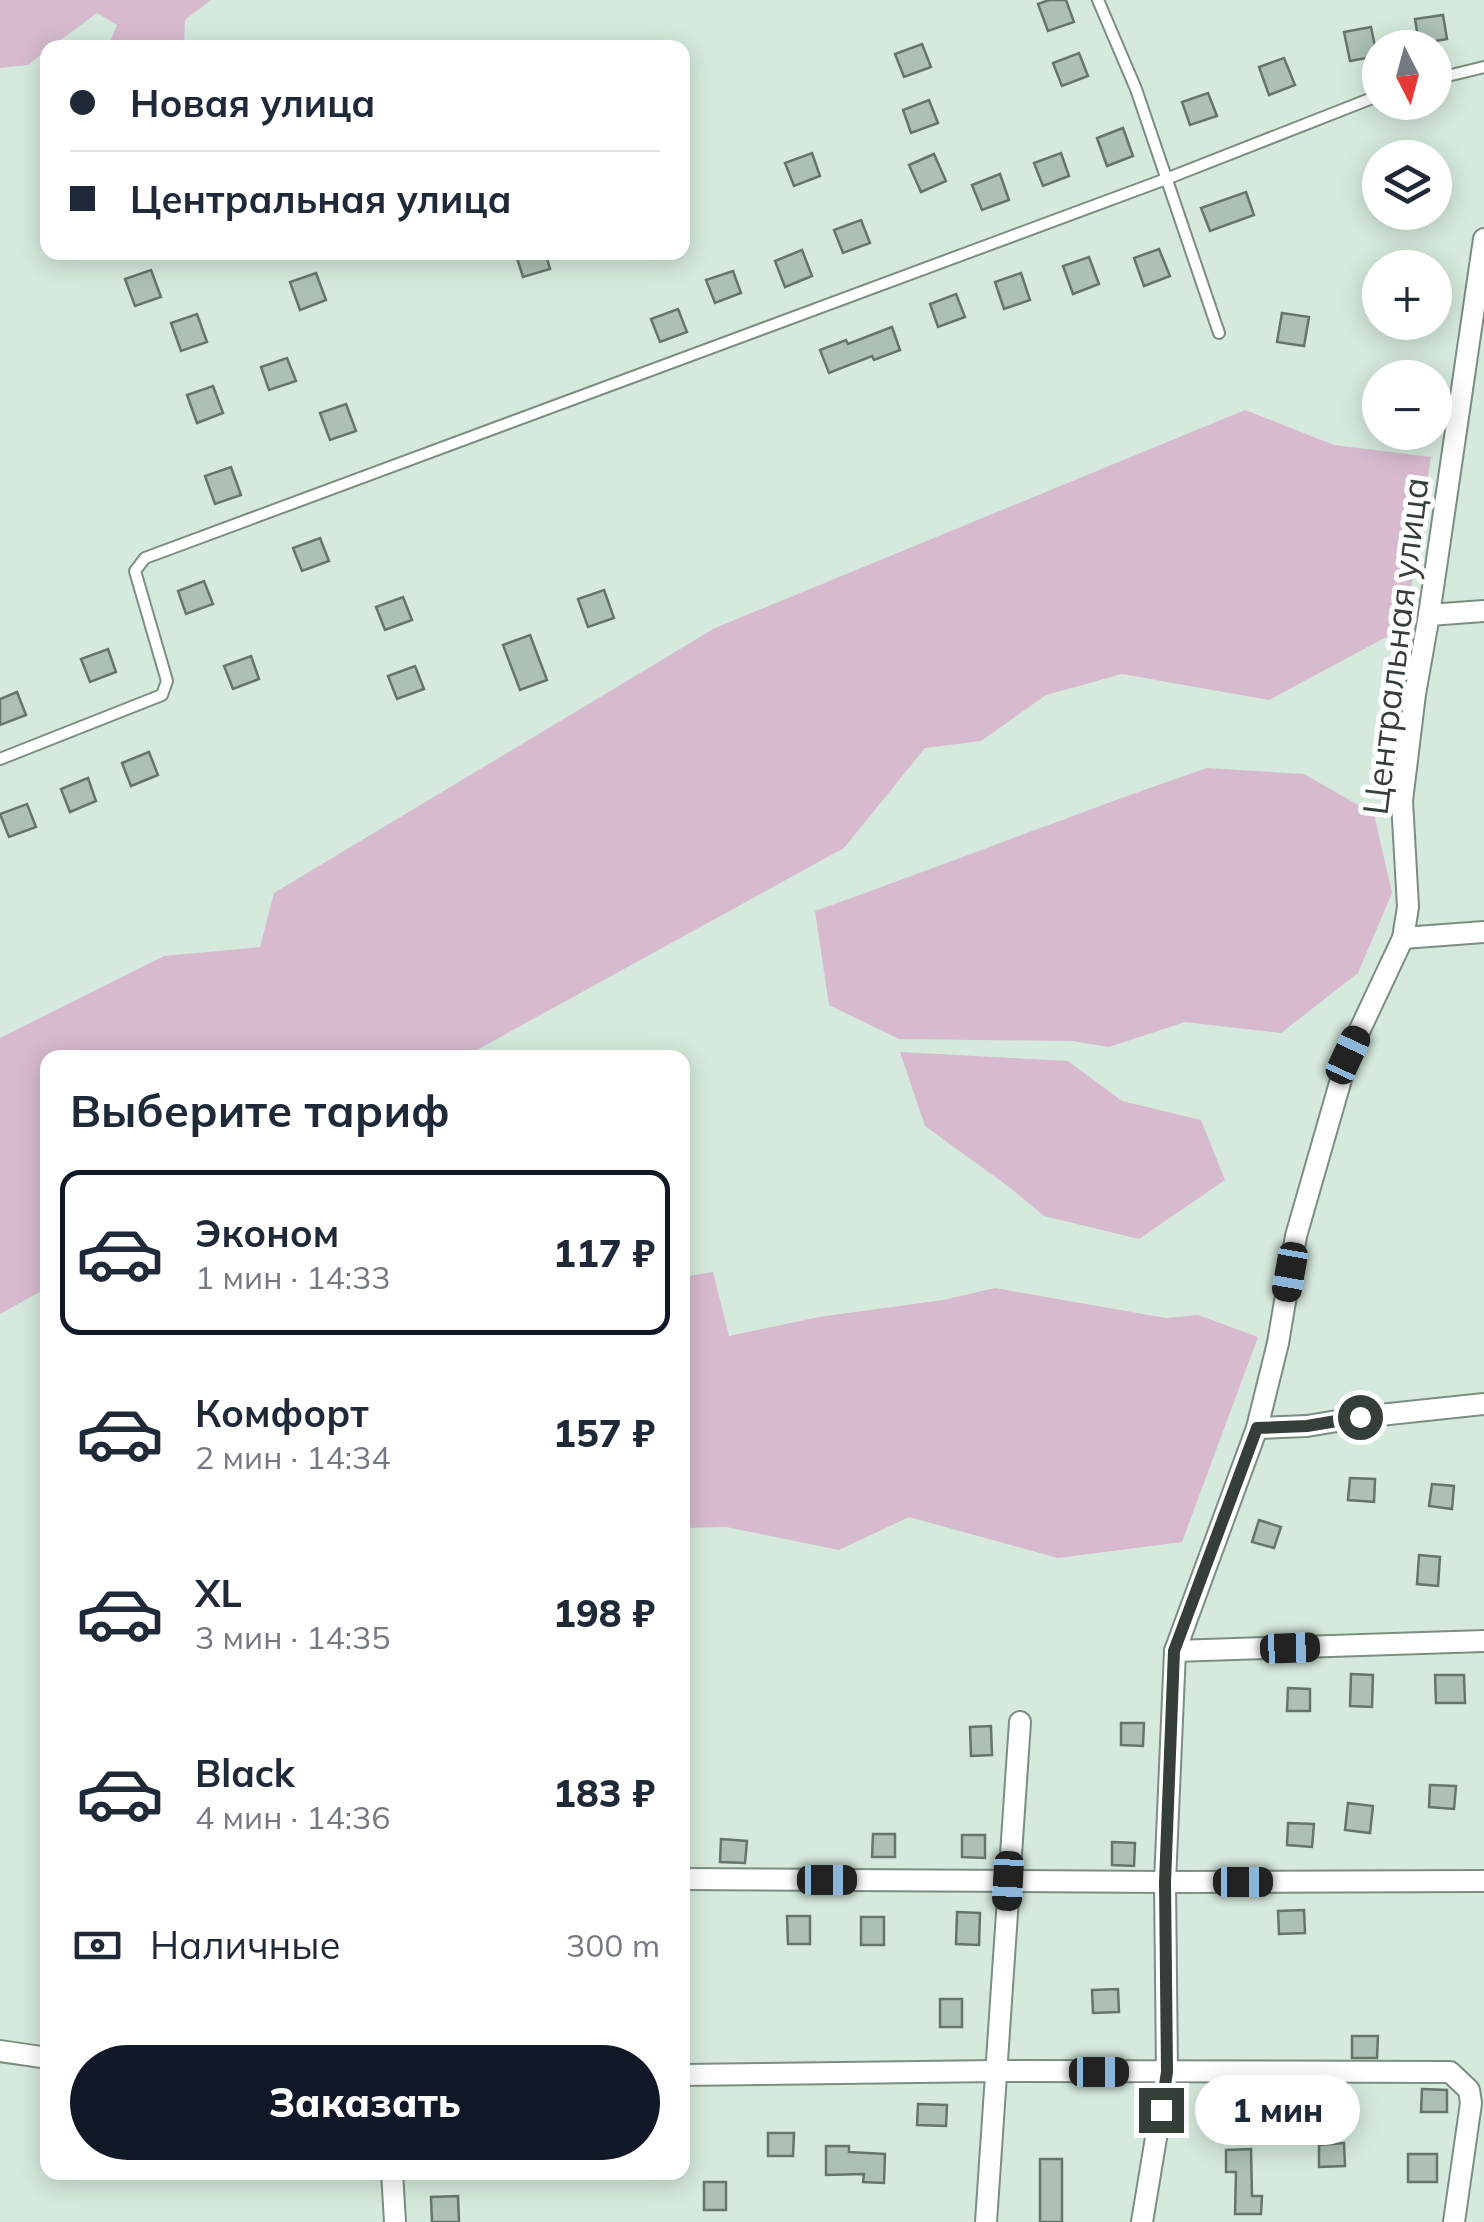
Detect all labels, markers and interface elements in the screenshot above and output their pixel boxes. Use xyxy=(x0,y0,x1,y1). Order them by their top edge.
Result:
north arrow xyxy=(1362,30,1452,120)
map controls xyxy=(1362,30,1452,450)
text: Новая улица xyxy=(130,79,375,127)
button: layers xyxy=(1362,140,1452,230)
text: Центральная улица xyxy=(130,175,512,223)
button: + xyxy=(1362,250,1452,340)
button: − xyxy=(1362,360,1452,450)
street label: Центральная улица xyxy=(1352,475,1438,817)
car xyxy=(1322,1021,1374,1089)
text: Выберите тариф xyxy=(70,1082,450,1138)
icon: car xyxy=(75,1208,165,1298)
text: Эконом xyxy=(195,1209,339,1257)
text: 117 ₽ xyxy=(553,1229,655,1277)
car xyxy=(1270,1240,1310,1304)
text: 1 мин · 14:33 xyxy=(195,1257,390,1297)
icon: car xyxy=(75,1388,165,1478)
text: Комфорт xyxy=(195,1389,369,1437)
route start xyxy=(1338,1395,1383,1440)
text: 157 ₽ xyxy=(553,1409,655,1457)
text: 2 мин · 14:34 xyxy=(195,1437,390,1477)
icon: car xyxy=(75,1568,165,1658)
text: XL xyxy=(195,1569,242,1617)
text: 198 ₽ xyxy=(553,1589,655,1637)
text: 3 мин · 14:35 xyxy=(195,1617,390,1657)
car xyxy=(1259,1632,1321,1664)
icon: car xyxy=(75,1748,165,1838)
text: Black xyxy=(195,1749,295,1797)
text: 183 ₽ xyxy=(553,1769,655,1817)
text: 4 мин · 14:36 xyxy=(195,1797,390,1837)
car xyxy=(991,1850,1025,1912)
car xyxy=(797,1865,857,1895)
car xyxy=(1213,1867,1273,1897)
icon: cash xyxy=(70,1918,125,1973)
text: Наличные xyxy=(150,1921,341,1969)
text: 300 m xyxy=(566,1925,660,1965)
button: Заказать xyxy=(70,2045,660,2160)
car xyxy=(1069,2057,1129,2087)
callout: 1 мин xyxy=(1196,2075,1361,2145)
route end xyxy=(1139,2088,1184,2133)
text: 1 мин xyxy=(1232,2090,1323,2130)

